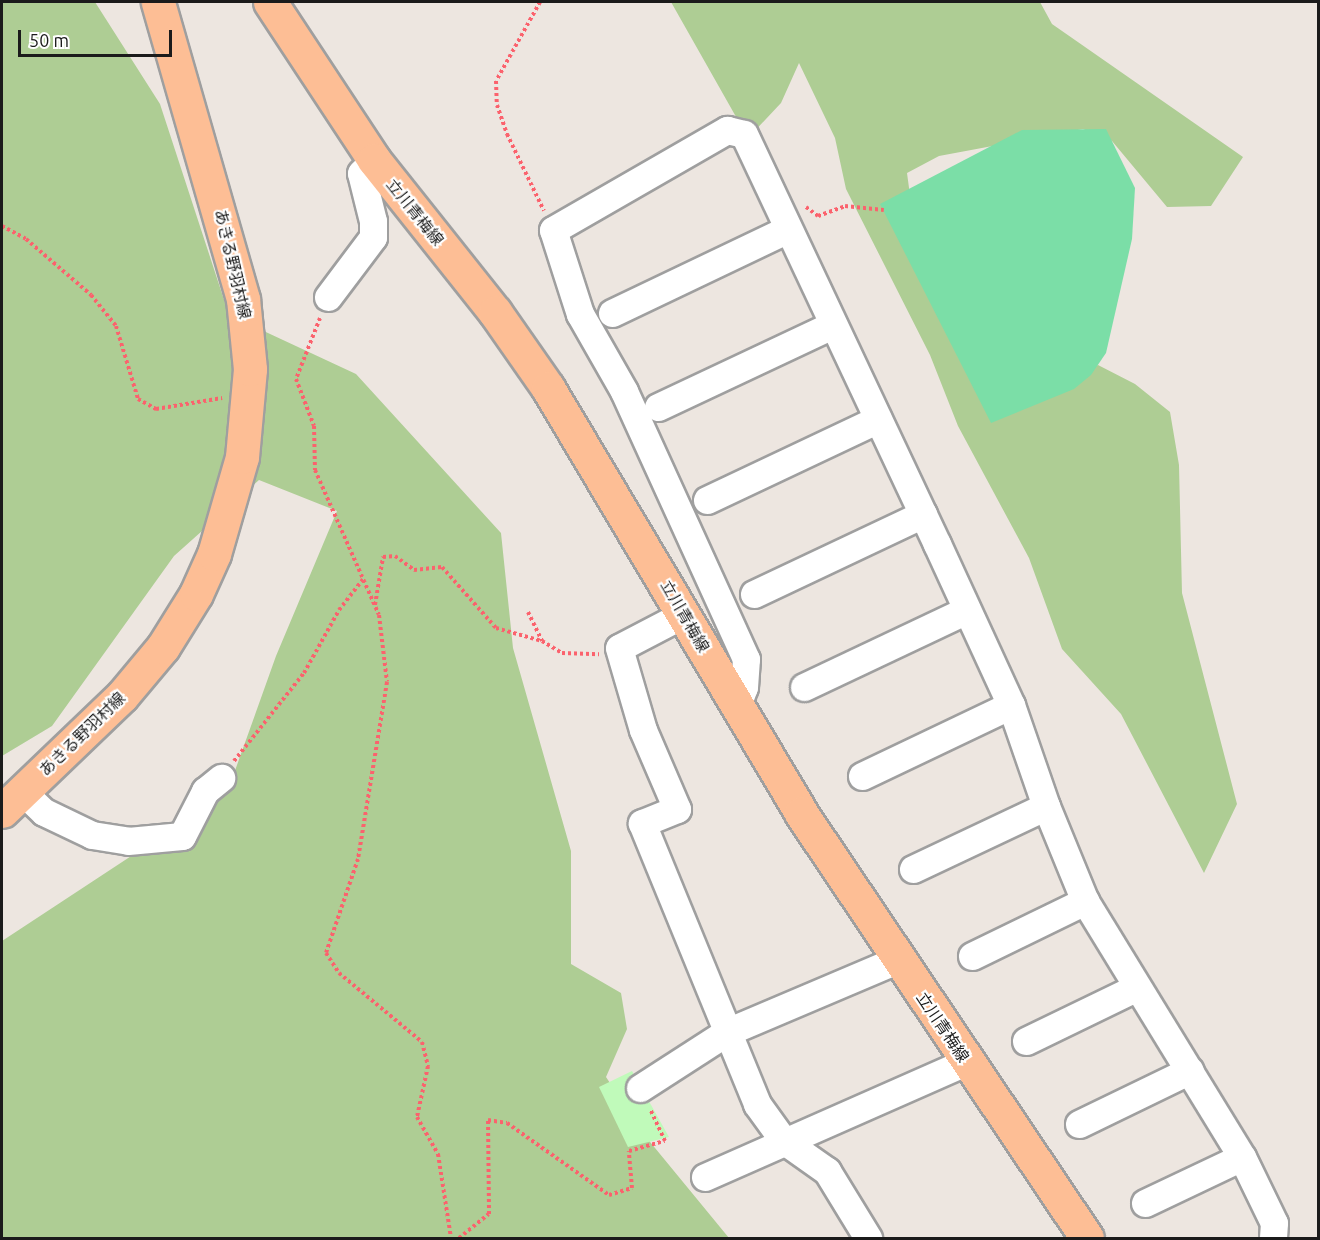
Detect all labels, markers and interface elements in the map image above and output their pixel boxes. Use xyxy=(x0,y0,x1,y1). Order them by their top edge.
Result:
scale bar xyxy=(21,18,176,56)
text: 50 m xyxy=(29,30,69,50)
street label: 立川青梅線 xyxy=(382,175,448,249)
street label: あきる野羽村線 xyxy=(211,207,255,321)
street label: 立川青梅線 xyxy=(657,577,713,655)
street label: あきる野羽村線 xyxy=(35,688,129,780)
street label: 立川青梅線 xyxy=(913,988,973,1066)

